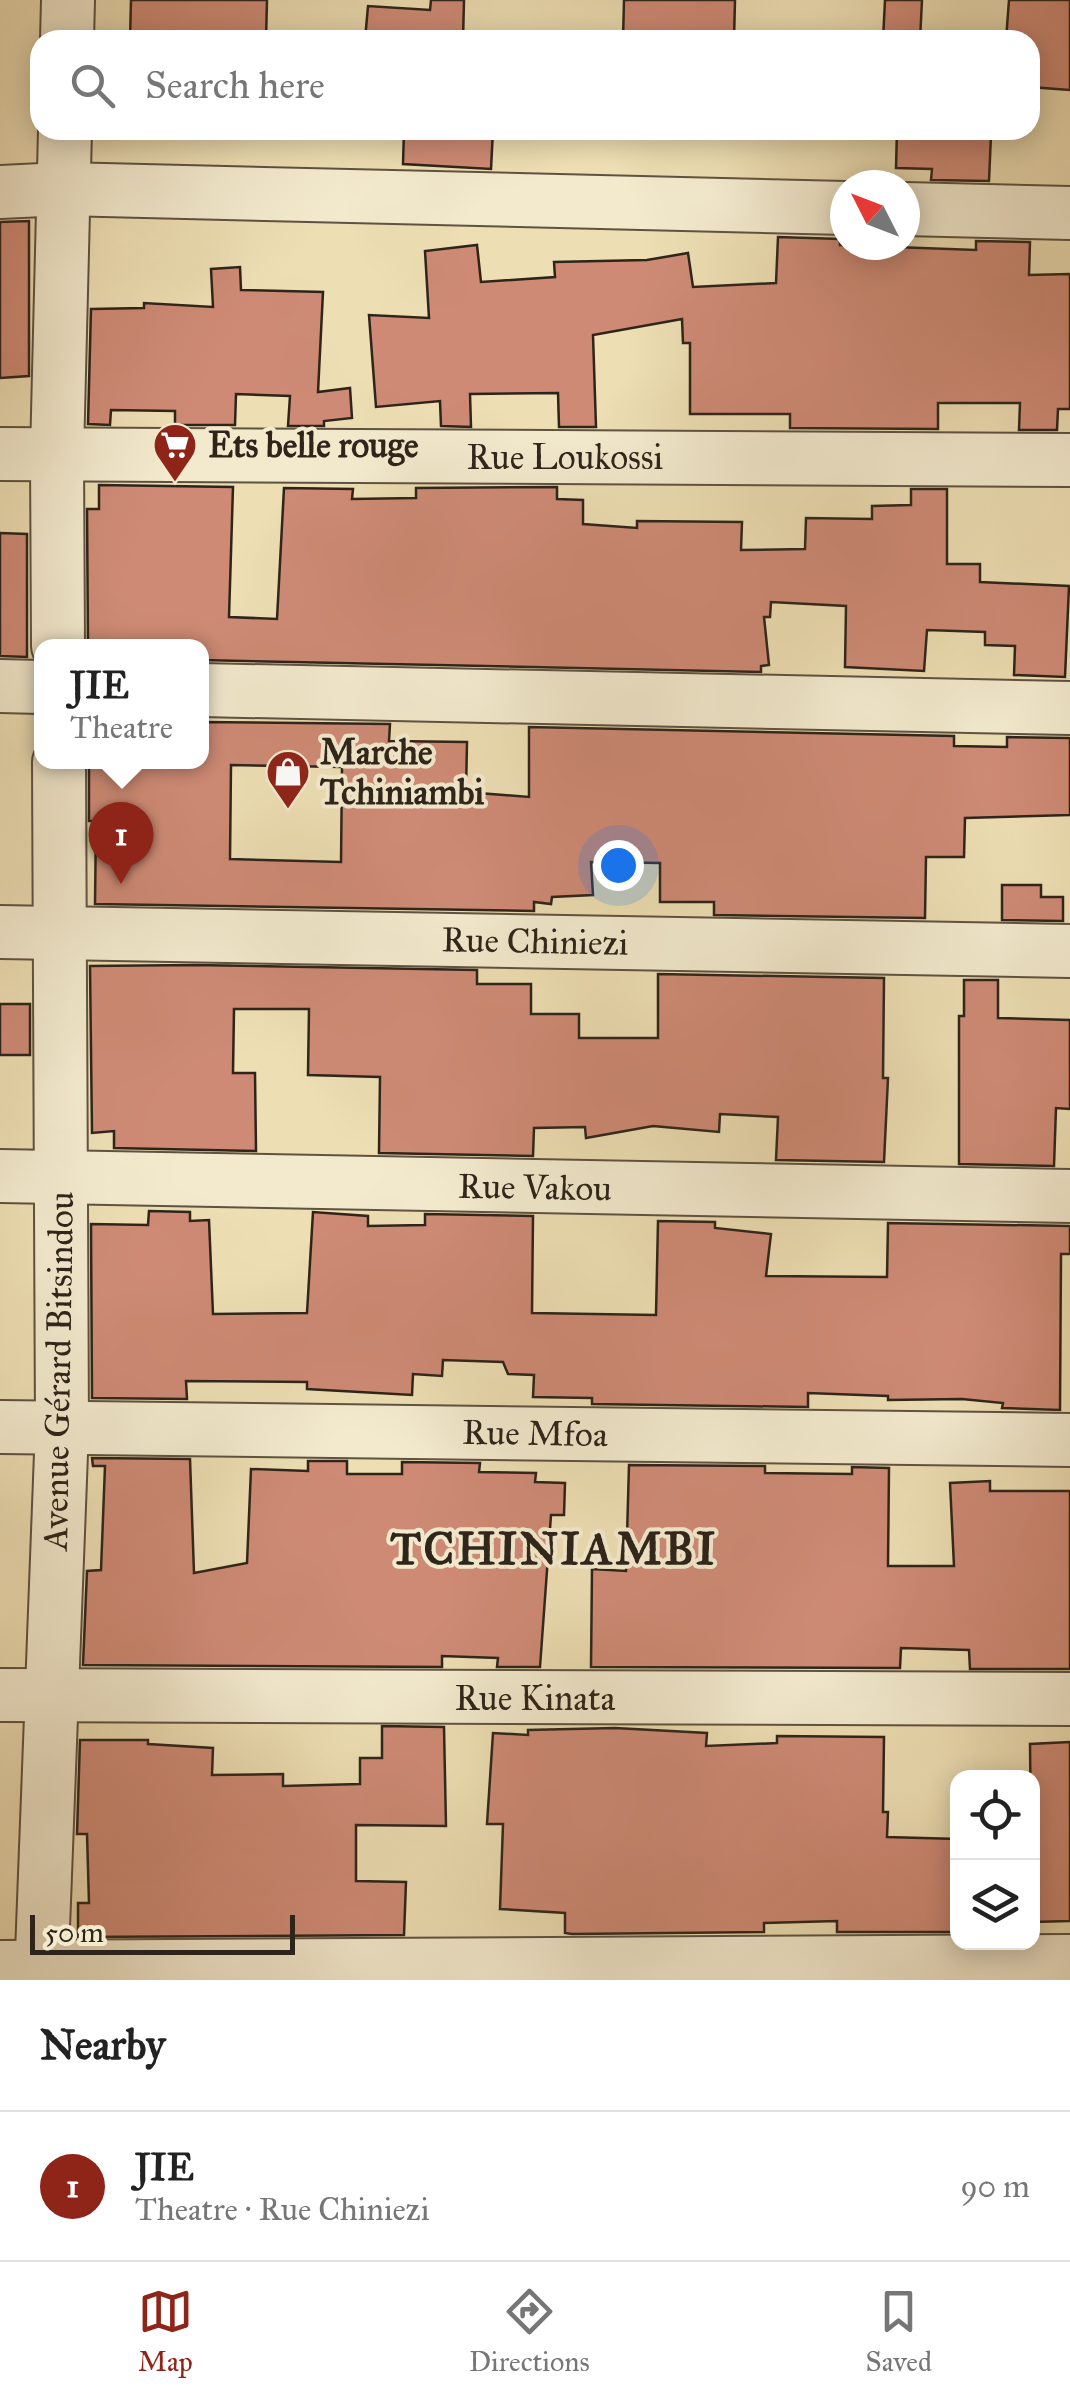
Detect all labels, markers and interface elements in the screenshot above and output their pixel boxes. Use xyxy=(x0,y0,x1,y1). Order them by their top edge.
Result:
search box xyxy=(30,30,1040,140)
icon: search xyxy=(65,58,120,113)
text: Search here xyxy=(145,62,325,108)
north arrow xyxy=(830,170,920,260)
supermarket icon: Ets belle rouge xyxy=(152,422,198,483)
place label: Ets belle rouge xyxy=(208,424,419,467)
street label: Rue Loukossi xyxy=(467,436,664,479)
popup xyxy=(34,639,209,769)
text: JIE xyxy=(70,662,129,708)
text: Theatre xyxy=(70,708,173,747)
place label: Marche Tchiniambi xyxy=(320,731,484,814)
shop icon: Marche Tchiniambi xyxy=(265,749,311,810)
pin: 1 xyxy=(88,802,154,884)
your location xyxy=(593,840,644,891)
street label: Rue Chiniezi xyxy=(441,918,629,965)
street label: Rue Vakou xyxy=(458,1165,612,1210)
street label: Avenue Gérard Bitsindou xyxy=(34,1191,83,1553)
street label: Rue Mfoa xyxy=(462,1411,608,1456)
district label: TCHINIAMBI xyxy=(390,1521,718,1576)
street label: Rue Kinata xyxy=(455,1677,615,1720)
map controls xyxy=(950,1770,1040,1950)
button: locate xyxy=(950,1770,1040,1860)
button: layers xyxy=(950,1860,1040,1950)
scale bar xyxy=(30,1910,295,1954)
text: 50 m xyxy=(45,1915,104,1950)
text: Nearby xyxy=(40,2019,165,2071)
text: JIE xyxy=(135,2144,194,2190)
text: 1 xyxy=(66,2167,79,2206)
text: 90 m xyxy=(960,2167,1030,2206)
text: Theatre · Rue Chiniezi xyxy=(135,2190,429,2229)
tab: Map xyxy=(138,2284,193,2379)
tab: Directions xyxy=(469,2284,590,2379)
tab: Saved xyxy=(866,2284,932,2379)

